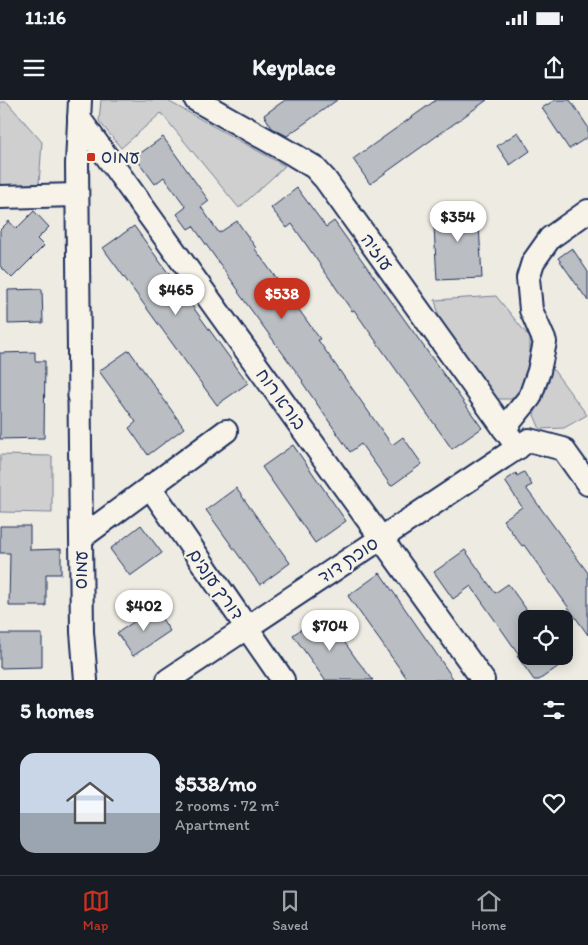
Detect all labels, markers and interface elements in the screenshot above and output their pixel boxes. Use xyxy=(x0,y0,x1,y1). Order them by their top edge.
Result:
text: 11:16 xyxy=(25,6,66,29)
icon: menu xyxy=(20,54,48,82)
text: Keyplace xyxy=(252,54,336,81)
icon: share xyxy=(540,54,568,82)
place label: עמוס xyxy=(101,146,140,168)
marker: עמוס xyxy=(85,151,97,163)
pin: $354 xyxy=(428,200,488,243)
text: $354 xyxy=(441,207,475,226)
street label: עוזיה xyxy=(356,229,398,275)
pin: $465 xyxy=(146,274,206,316)
pin: $538 xyxy=(252,278,312,320)
text: $465 xyxy=(159,280,193,299)
text: $538 xyxy=(265,284,299,303)
street label: בורא רוח xyxy=(251,364,311,434)
street label: סוכת דוד xyxy=(314,532,382,588)
street label: דורך ענבים xyxy=(183,544,249,624)
street label: עמוס xyxy=(70,550,92,589)
pin: $402 xyxy=(114,590,174,632)
text: $402 xyxy=(126,596,162,615)
pin: $704 xyxy=(300,610,360,652)
map controls xyxy=(518,610,573,665)
button: locate xyxy=(518,610,573,665)
text: $704 xyxy=(312,616,348,635)
icon: filters xyxy=(540,696,568,724)
text: 5 homes xyxy=(20,698,94,723)
text: $538/mo xyxy=(175,771,257,796)
icon: home xyxy=(60,773,120,833)
icon: heart xyxy=(540,789,568,817)
text: 2 rooms · 72 m² xyxy=(175,796,279,815)
text: Apartment xyxy=(175,815,250,834)
tab: Map xyxy=(82,887,110,934)
tab: Saved xyxy=(273,887,308,934)
tab: Home xyxy=(471,887,507,934)

